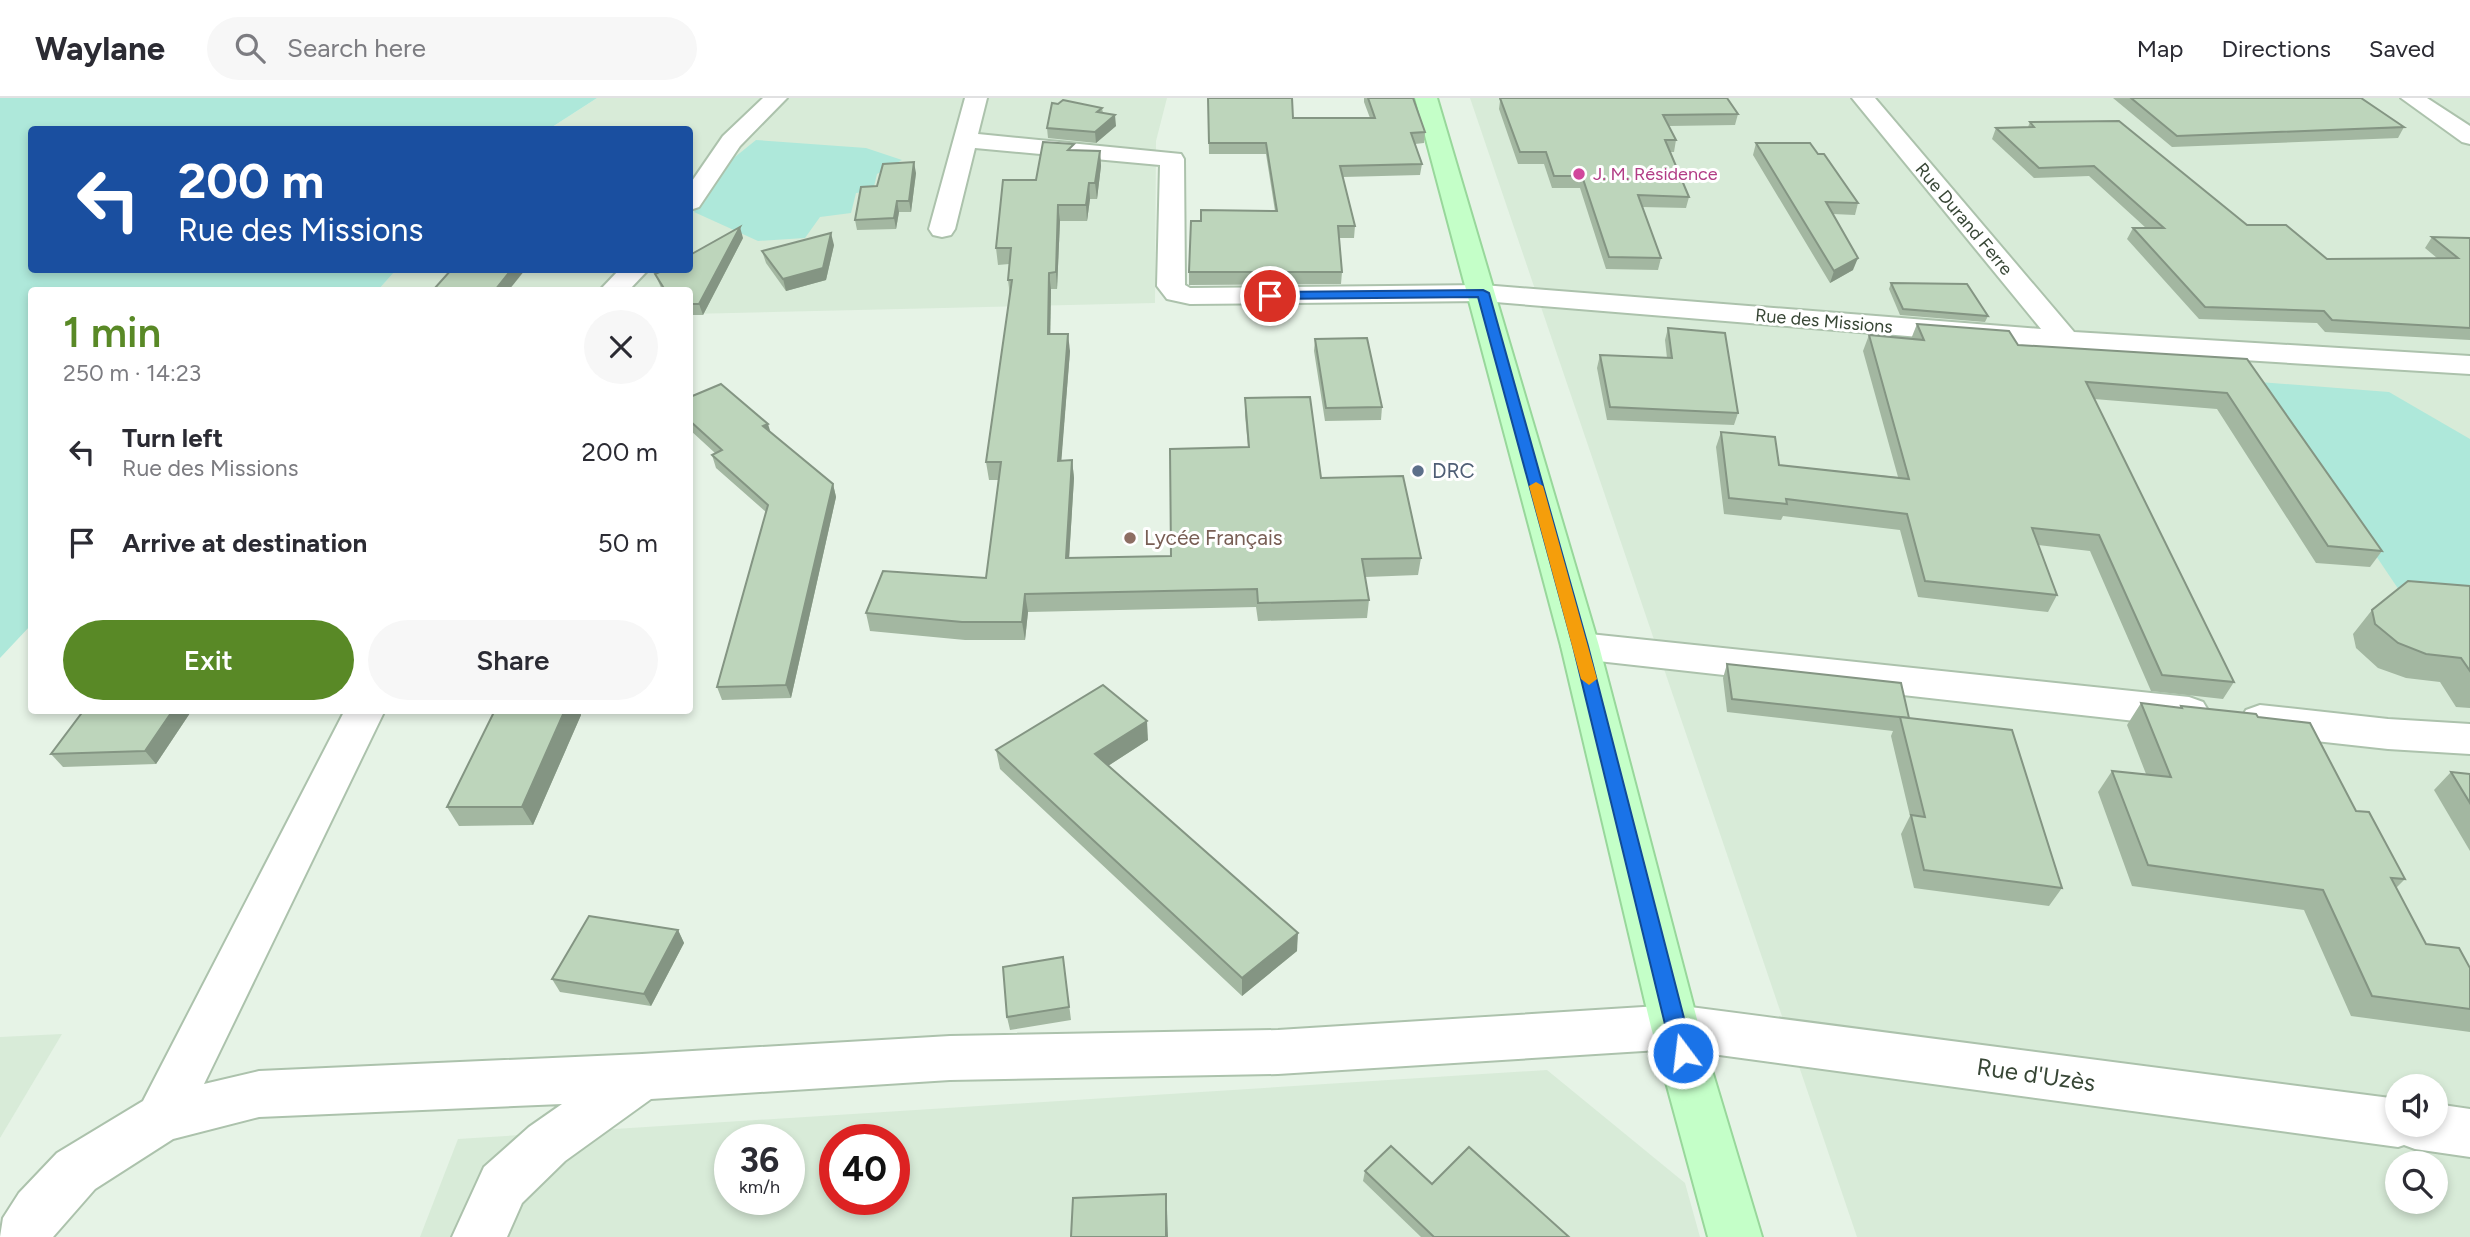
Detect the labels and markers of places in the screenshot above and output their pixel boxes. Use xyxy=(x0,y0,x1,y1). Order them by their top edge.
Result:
place label: J. M. Résidence xyxy=(1593,163,1718,185)
marker: J. M. Résidence xyxy=(1571,166,1587,182)
pin xyxy=(1240,266,1300,326)
place label: DRC xyxy=(1432,458,1475,483)
marker: DRC xyxy=(1410,463,1426,479)
place label: Lycée Français xyxy=(1144,525,1283,550)
marker: Lycée Français xyxy=(1122,530,1138,546)

